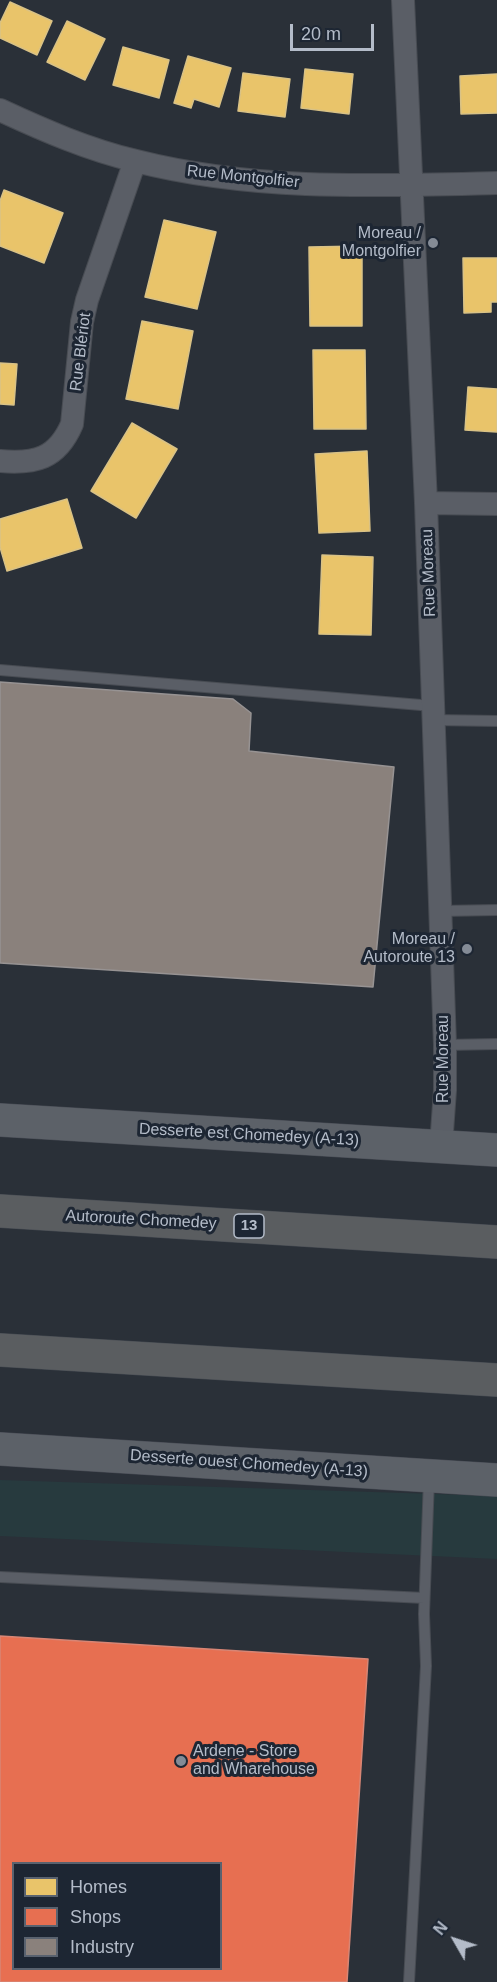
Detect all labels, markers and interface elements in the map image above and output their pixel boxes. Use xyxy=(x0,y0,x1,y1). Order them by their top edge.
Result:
scale bar xyxy=(293,12,377,50)
text: 20 m xyxy=(301,24,341,44)
street label: Rue Montgolfier xyxy=(186,162,300,192)
place label: Moreau / Montgolfier xyxy=(342,224,421,262)
marker: Moreau / Montgolfier xyxy=(426,236,440,250)
street label: Rue Blériot xyxy=(67,312,95,392)
street label: Rue Moreau xyxy=(418,529,440,617)
place label: Moreau / Autoroute 13 xyxy=(363,930,455,968)
marker: Moreau / Autoroute 13 xyxy=(460,942,474,956)
street label: Rue Moreau xyxy=(434,1015,454,1103)
street label: Desserte est Chomedey (A-13) xyxy=(138,1120,360,1150)
street label: Autoroute Chomedey xyxy=(65,1206,217,1234)
road number: 13 xyxy=(234,1214,264,1238)
street label: Desserte ouest Chomedey (A-13) xyxy=(129,1446,369,1482)
place label: Ardene - Store and Wharehouse xyxy=(193,1742,315,1780)
marker: Ardene - Store and Wharehouse xyxy=(174,1754,188,1768)
legend xyxy=(12,1862,222,1970)
text: Homes xyxy=(70,1877,127,1897)
text: Shops xyxy=(70,1907,121,1927)
north arrow xyxy=(425,1910,485,1970)
text: N xyxy=(430,1919,451,1938)
text: Industry xyxy=(70,1937,134,1957)

